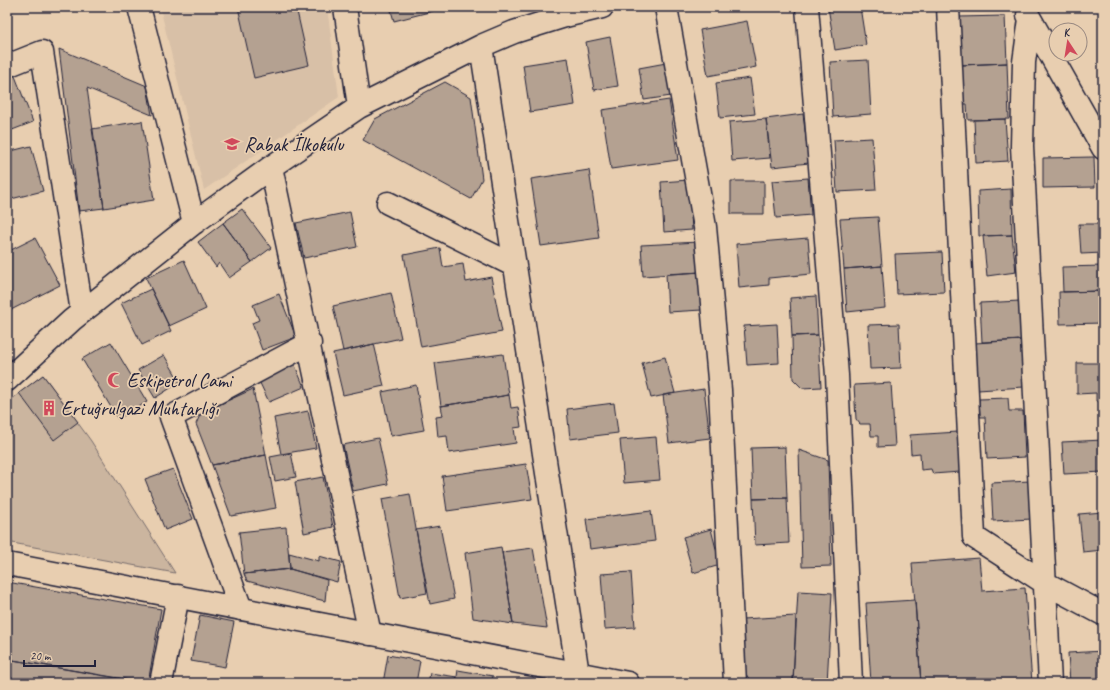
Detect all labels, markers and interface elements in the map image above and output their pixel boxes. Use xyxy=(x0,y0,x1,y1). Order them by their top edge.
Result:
north arrow xyxy=(1048,22,1088,62)
text: K xyxy=(1062,24,1072,40)
place label: Rabak İlkokulu xyxy=(244,132,345,157)
school or university icon: Rabak İlkokulu xyxy=(223,135,241,153)
place label: Eskipetrol Cami xyxy=(127,368,234,393)
mosque icon: Eskipetrol Cami xyxy=(106,371,124,389)
place label: Ertuğrulgazi Muhtarlığı xyxy=(61,396,220,421)
building icon: Ertuğrulgazi Muhtarlığı xyxy=(40,399,58,417)
scale bar xyxy=(24,642,95,668)
text: 20 m xyxy=(30,648,52,664)

